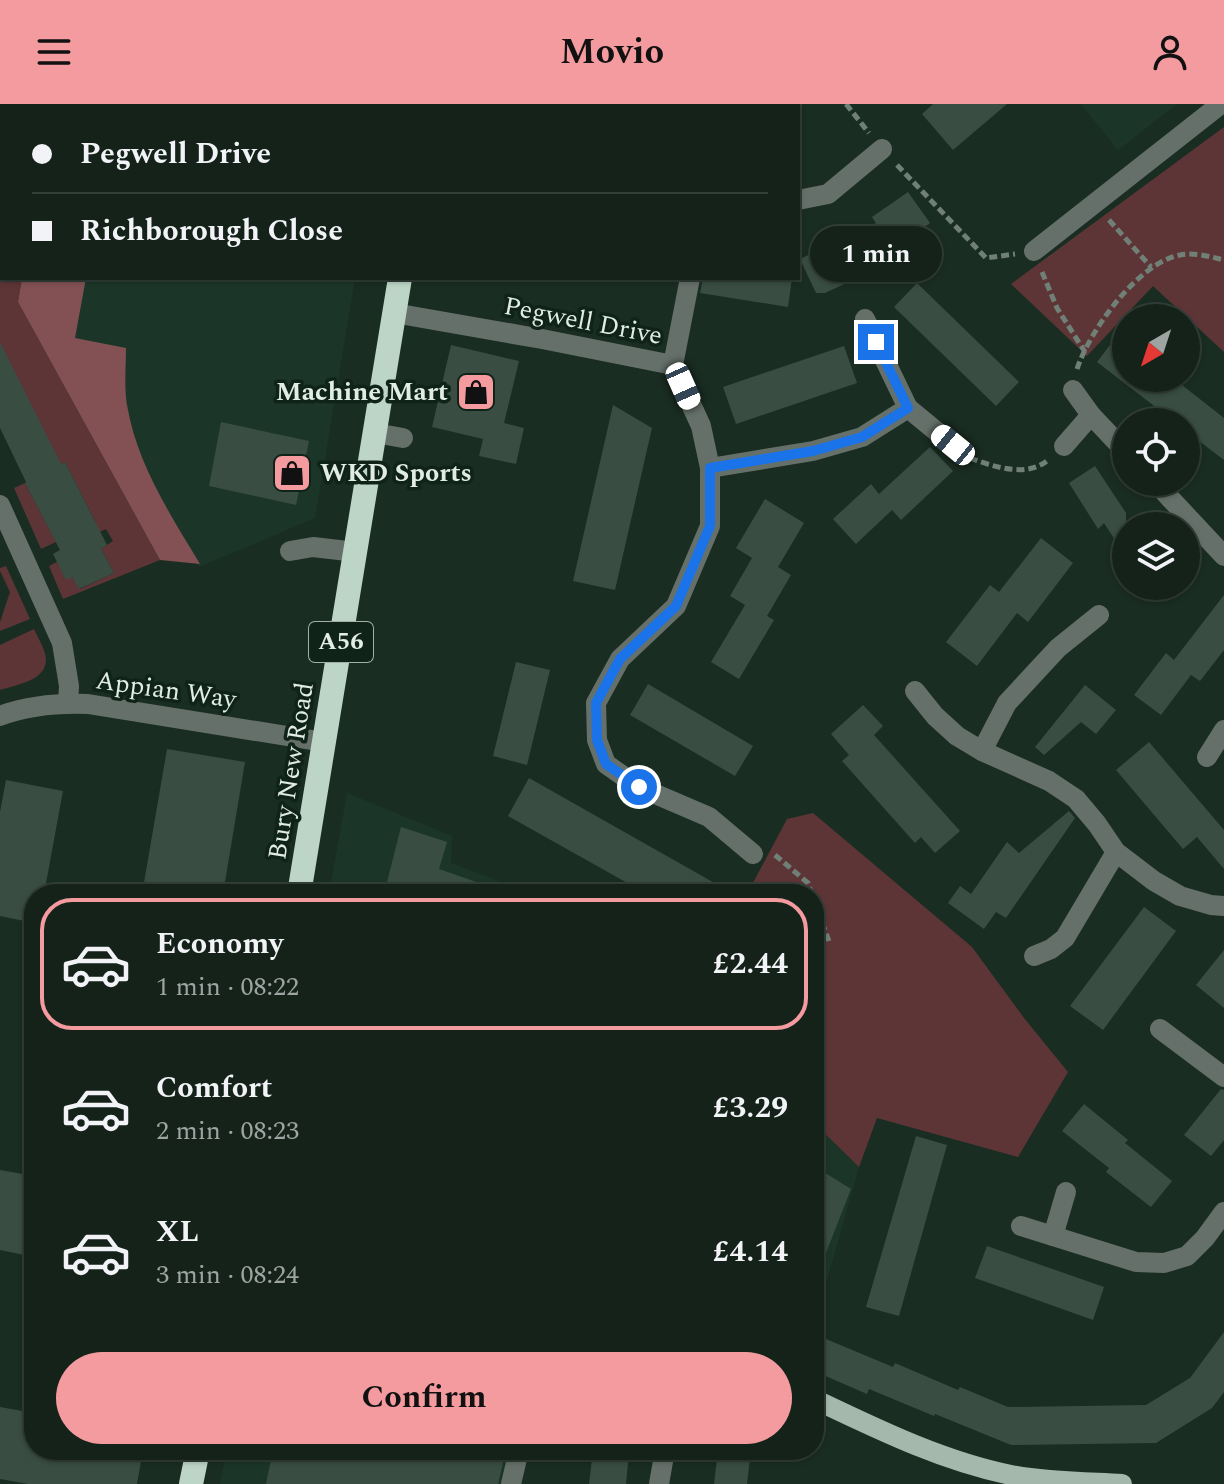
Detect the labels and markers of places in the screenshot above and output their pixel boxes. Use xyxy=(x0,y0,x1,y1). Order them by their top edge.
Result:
shop icon: Machine Mart xyxy=(455,371,497,413)
place label: Machine Mart xyxy=(276,372,448,412)
shop icon: WKD Sports xyxy=(271,452,313,494)
place label: WKD Sports xyxy=(320,453,472,493)

